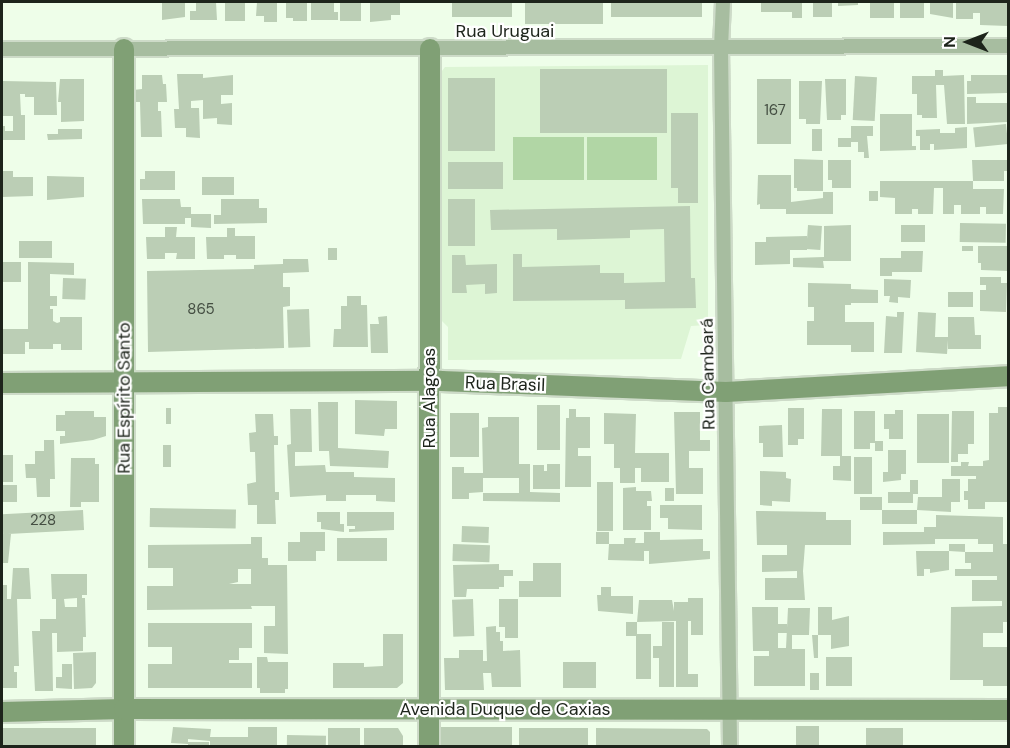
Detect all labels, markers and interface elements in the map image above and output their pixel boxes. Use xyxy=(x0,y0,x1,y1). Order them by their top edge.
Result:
north arrow xyxy=(938,12,998,72)
street label: Rua Uruguai xyxy=(456,20,554,42)
text: N xyxy=(939,36,960,48)
house number: 167 xyxy=(764,102,786,120)
house number: 865 xyxy=(187,301,215,319)
street label: Rua Cambará xyxy=(696,318,720,430)
street label: Rua Espírito Santo xyxy=(113,322,135,474)
street label: Rua Alagoas xyxy=(418,348,440,448)
street label: Rua Brasil xyxy=(465,372,545,396)
house number: 228 xyxy=(30,512,56,530)
street label: Avenida Duque de Caxias xyxy=(399,698,611,720)

